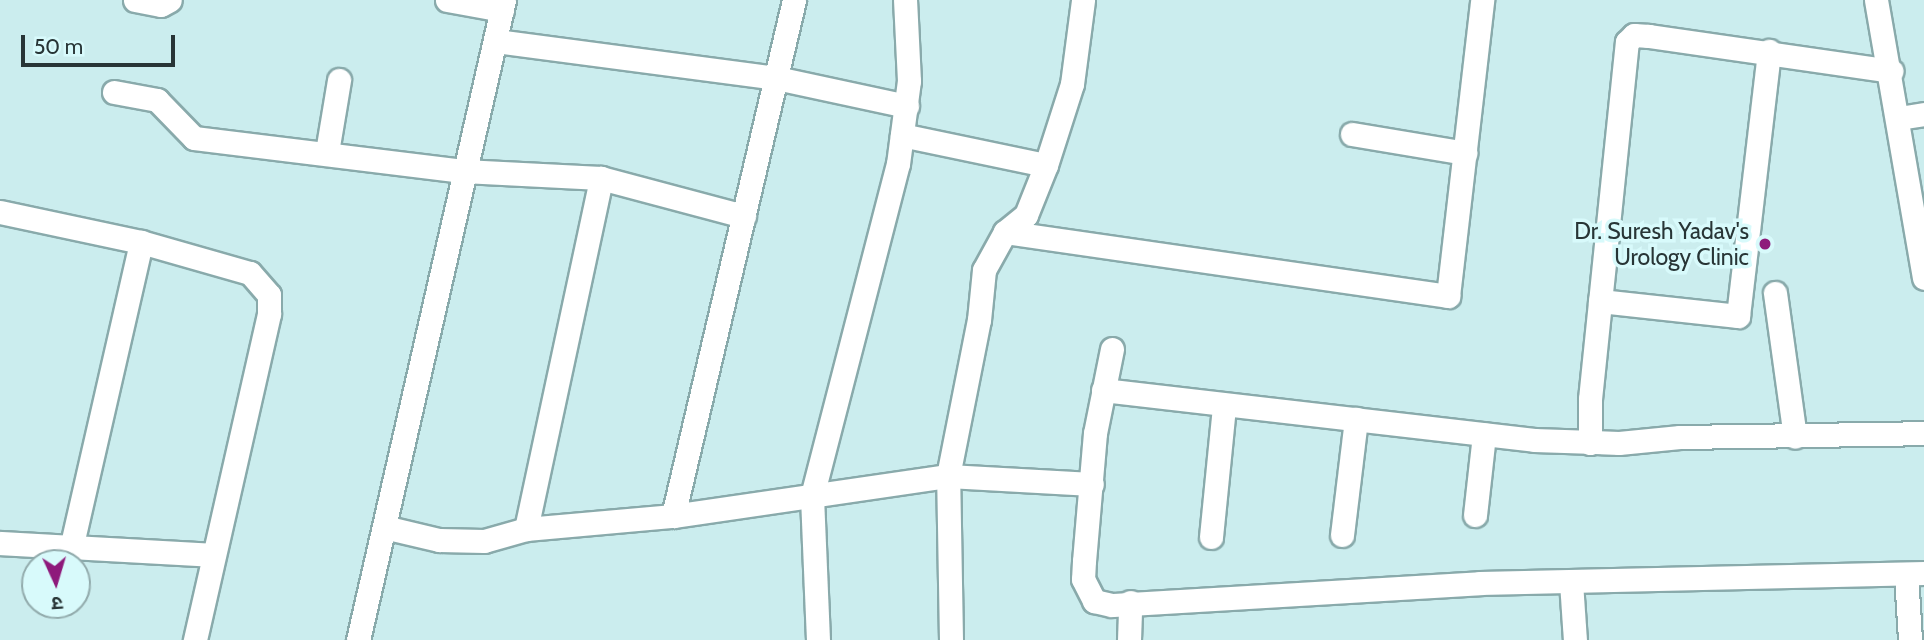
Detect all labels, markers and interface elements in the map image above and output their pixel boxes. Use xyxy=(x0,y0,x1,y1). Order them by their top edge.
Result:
scale bar xyxy=(24,21,178,65)
text: 50 m xyxy=(34,34,83,59)
place label: Dr. Suresh Yadav's Urology Clinic xyxy=(1574,217,1749,271)
marker: Dr. Suresh Yadav's Urology Clinic xyxy=(1755,234,1775,254)
north arrow xyxy=(21,549,91,619)
text: उ xyxy=(51,592,64,615)

